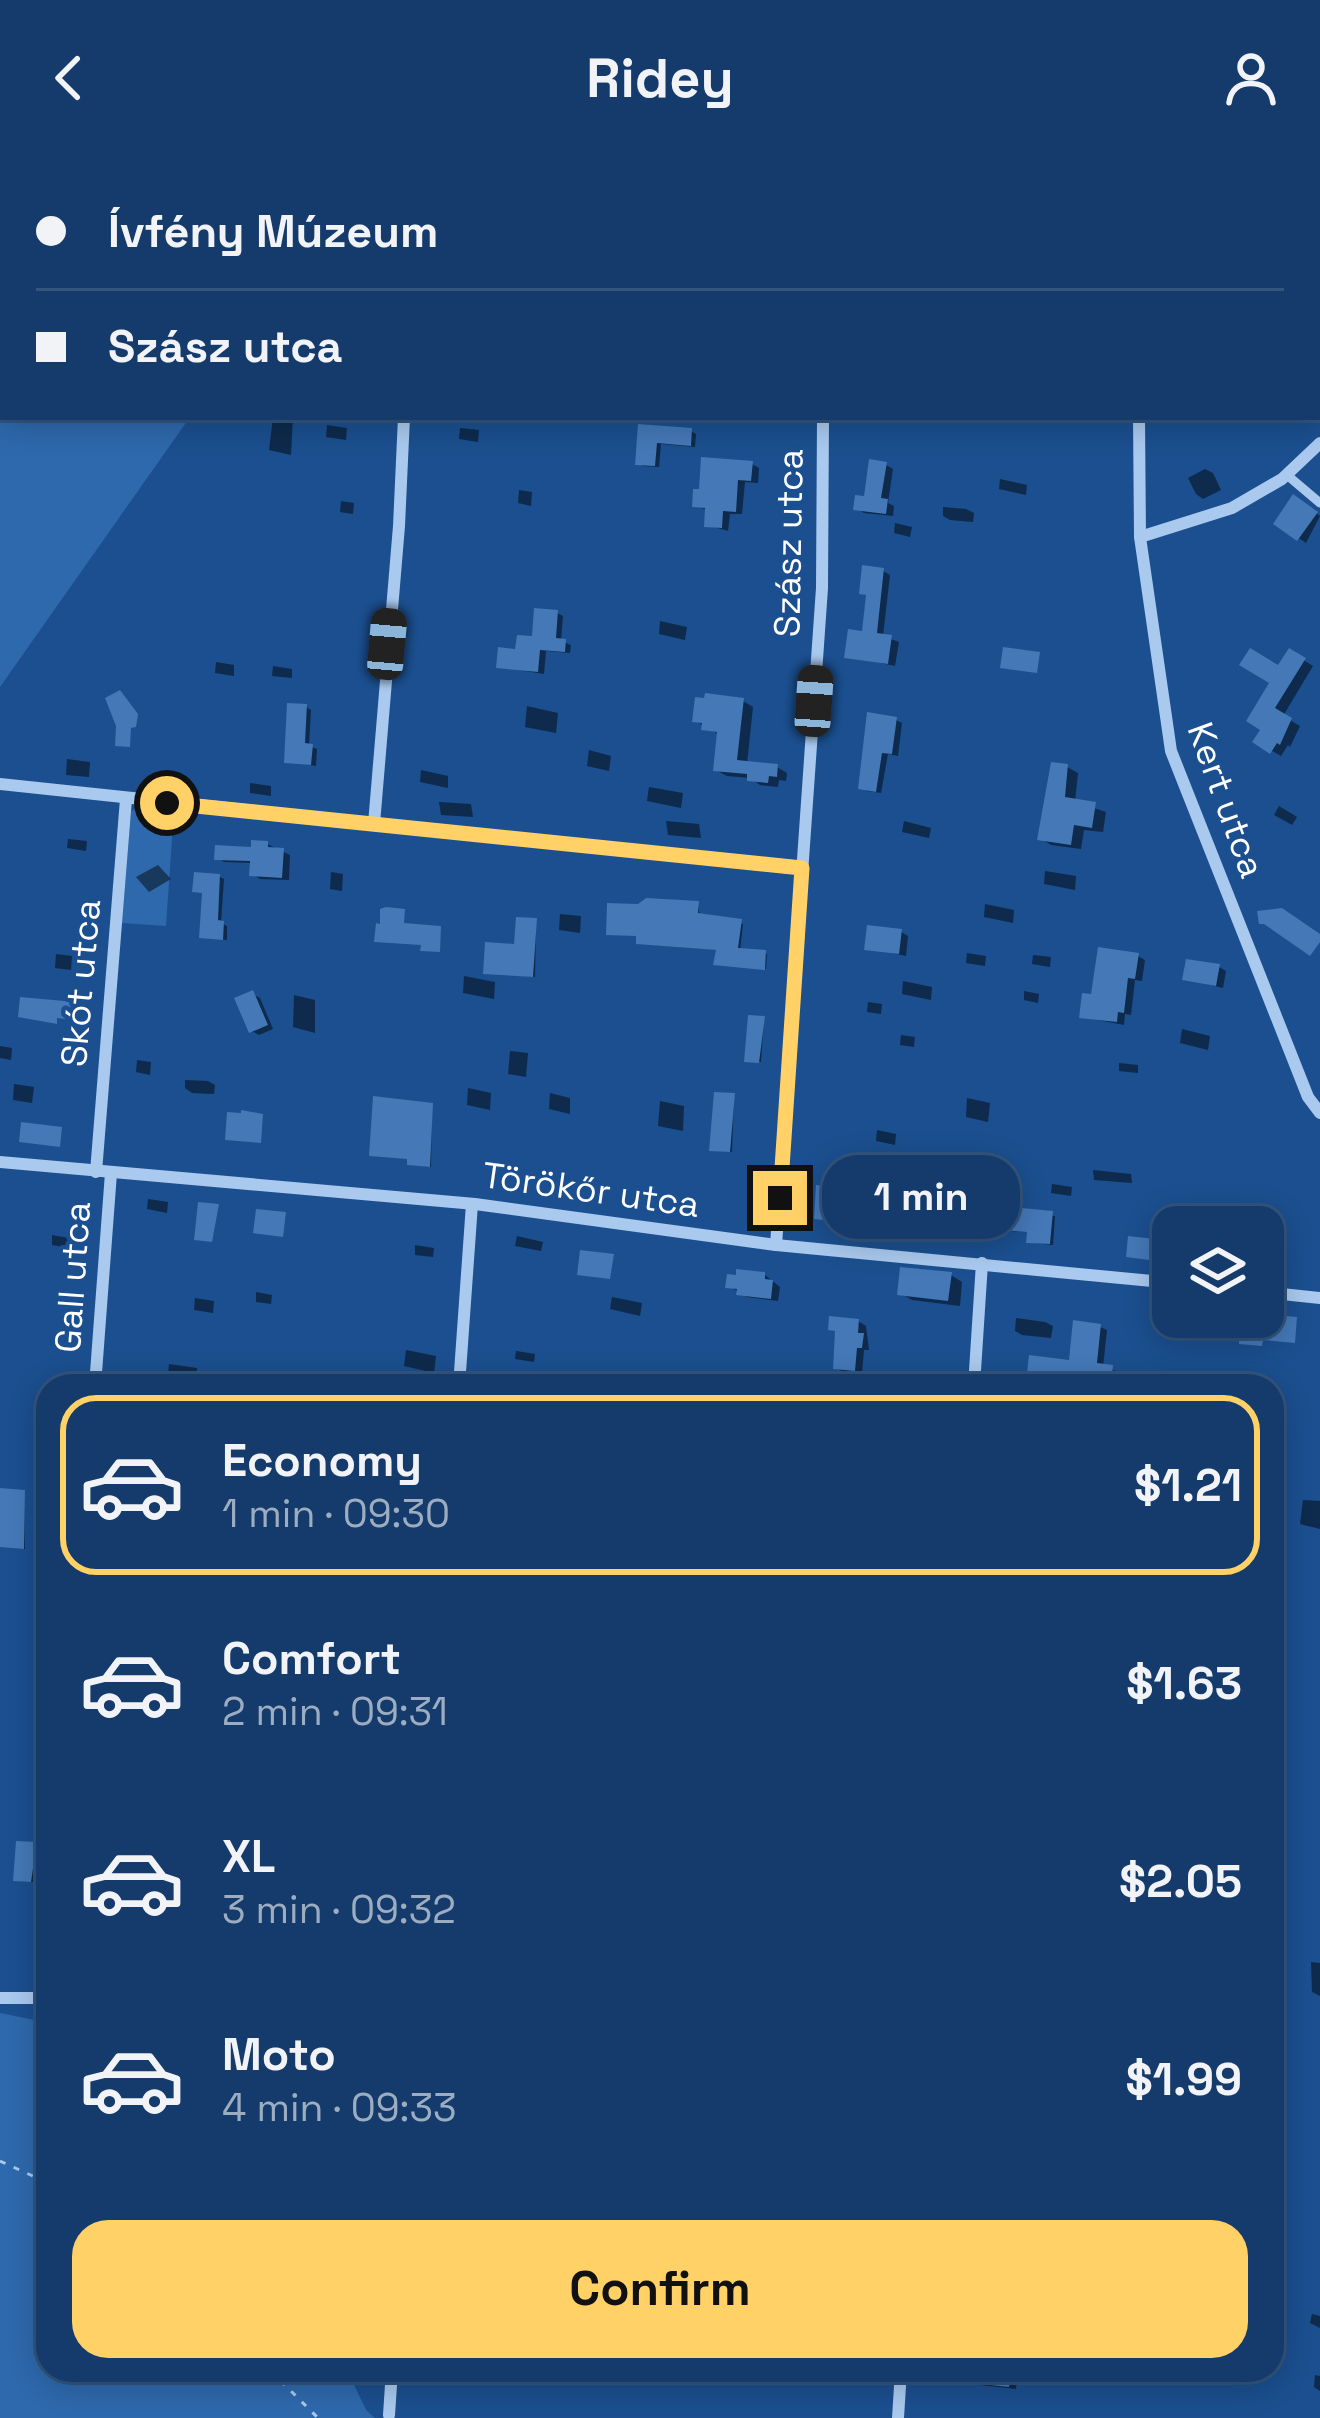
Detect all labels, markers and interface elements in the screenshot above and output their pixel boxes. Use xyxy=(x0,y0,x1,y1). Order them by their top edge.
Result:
text: Ridey xyxy=(586,44,734,113)
icon: back xyxy=(36,45,102,111)
icon: person xyxy=(1218,45,1284,111)
text: Ívfény Múzeum xyxy=(108,203,438,260)
text: Szász utca xyxy=(108,318,343,375)
street label: Szász utca xyxy=(764,448,814,638)
car xyxy=(366,607,408,681)
car xyxy=(794,664,834,738)
street label: Kert utca xyxy=(1177,716,1275,884)
route start xyxy=(140,776,194,830)
street label: Skót utca xyxy=(51,897,111,1069)
street label: Törökőr utca xyxy=(480,1152,702,1228)
callout: 1 min xyxy=(822,1156,1020,1240)
route end xyxy=(753,1171,807,1225)
text: 1 min xyxy=(873,1172,969,1221)
street label: Gall utca xyxy=(45,1200,101,1354)
map controls xyxy=(1152,1206,1284,1338)
button: layers xyxy=(1152,1206,1284,1338)
icon: car xyxy=(78,1431,186,1539)
text: Economy xyxy=(222,1432,422,1489)
text: $1.21 xyxy=(1134,1457,1242,1514)
text: 1 min · 09:30 xyxy=(222,1489,450,1538)
icon: car xyxy=(78,1629,186,1737)
text: Comfort xyxy=(222,1630,401,1687)
text: $1.63 xyxy=(1126,1655,1242,1712)
text: 2 min · 09:31 xyxy=(222,1687,448,1736)
icon: car xyxy=(78,1827,186,1935)
text: XL xyxy=(222,1828,275,1885)
text: $2.05 xyxy=(1119,1853,1242,1910)
text: 3 min · 09:32 xyxy=(222,1885,456,1934)
icon: car xyxy=(78,2025,186,2133)
text: Moto xyxy=(222,2026,336,2083)
text: $1.99 xyxy=(1125,2051,1242,2108)
text: 4 min · 09:33 xyxy=(222,2083,457,2132)
button: Confirm xyxy=(72,2220,1248,2358)

